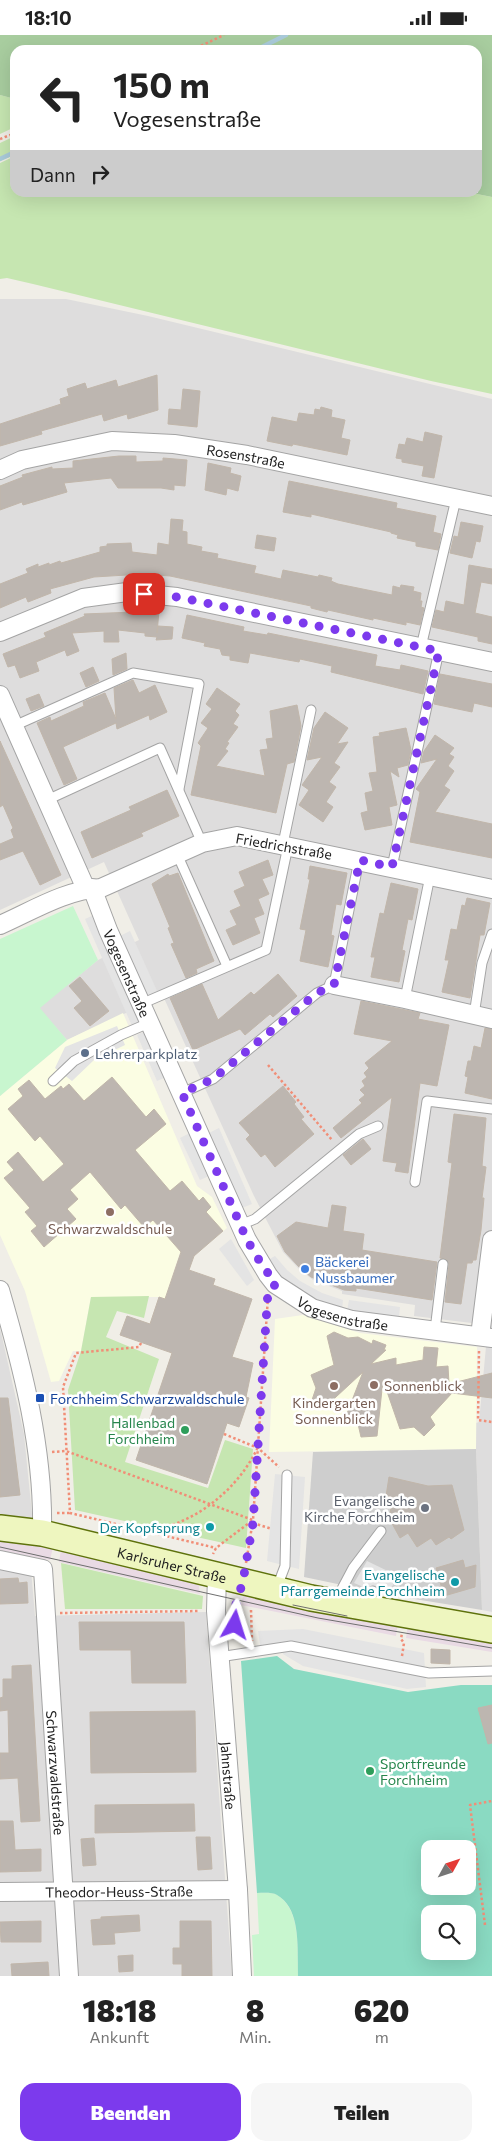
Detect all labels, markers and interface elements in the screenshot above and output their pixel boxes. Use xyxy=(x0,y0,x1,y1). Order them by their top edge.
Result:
text: 18:10 xyxy=(25,6,72,29)
text: 150 m xyxy=(113,62,210,105)
icon: left xyxy=(30,65,95,130)
text: Vogesenstraße xyxy=(113,105,261,132)
icon: right xyxy=(86,160,114,188)
text: Dann xyxy=(30,163,76,186)
street label: Rosenstraße xyxy=(205,441,287,471)
pin xyxy=(123,573,165,615)
icon: arrive xyxy=(130,580,158,608)
street label: Friedrichstraße xyxy=(235,829,333,863)
street label: Vogesenstraße xyxy=(100,926,154,1019)
place label: Lehrerparkplatz xyxy=(95,1045,197,1062)
marker: Lehrerparkplatz xyxy=(79,1047,91,1059)
marker: Schwarzwaldschule xyxy=(104,1206,116,1218)
place label: Schwarzwaldschule xyxy=(48,1220,172,1237)
place label: Bäckerei Nussbaumer xyxy=(315,1253,395,1286)
marker: Bäckerei Nussbaumer xyxy=(299,1263,311,1275)
street label: Vogesenstraße xyxy=(294,1292,389,1333)
place label: Sonnenblick xyxy=(384,1377,462,1394)
marker: Sonnenblick xyxy=(368,1379,380,1391)
marker: Kindergarten Sonnenblick xyxy=(328,1380,340,1392)
place label: Forchheim Schwarzwaldschule xyxy=(50,1390,244,1407)
marker: Forchheim Schwarzwaldschule xyxy=(34,1392,46,1404)
place label: Kindergarten Sonnenblick xyxy=(292,1394,376,1427)
place label: Hallenbad Forchheim xyxy=(107,1414,175,1447)
marker: Hallenbad Forchheim xyxy=(179,1424,191,1436)
place label: Evangelische Kirche Forchheim xyxy=(304,1492,415,1525)
marker: Evangelische Kirche Forchheim xyxy=(419,1502,431,1514)
place label: Der Kopfsprung xyxy=(100,1519,200,1536)
marker: Der Kopfsprung xyxy=(204,1521,216,1533)
street label: Karlsruher Straße xyxy=(116,1543,228,1586)
place label: Evangelische Pfarrgemeinde Forchheim xyxy=(281,1566,445,1599)
marker: Evangelische Pfarrgemeinde Forchheim xyxy=(449,1576,461,1588)
position arrow xyxy=(208,1598,260,1650)
street label: Schwarzwaldstraße xyxy=(44,1710,68,1835)
street label: Jahnstraße xyxy=(218,1741,240,1810)
place label: Sportfreunde Forchheim xyxy=(380,1755,466,1788)
marker: Sportfreunde Forchheim xyxy=(364,1765,376,1777)
north arrow xyxy=(421,1840,476,1895)
map controls xyxy=(421,1840,476,1960)
street label: Theodor-Heuss-Straße xyxy=(45,1882,193,1900)
button: search xyxy=(421,1905,476,1960)
text: 18:18 xyxy=(83,1991,156,2028)
text: 8 xyxy=(246,1991,265,2028)
text: 620 xyxy=(354,1991,409,2028)
text: Ankunft xyxy=(90,2027,149,2046)
text: Min. xyxy=(239,2027,271,2046)
text: m xyxy=(375,2027,389,2046)
button: Beenden xyxy=(20,2083,241,2141)
button: Teilen xyxy=(251,2083,472,2141)

